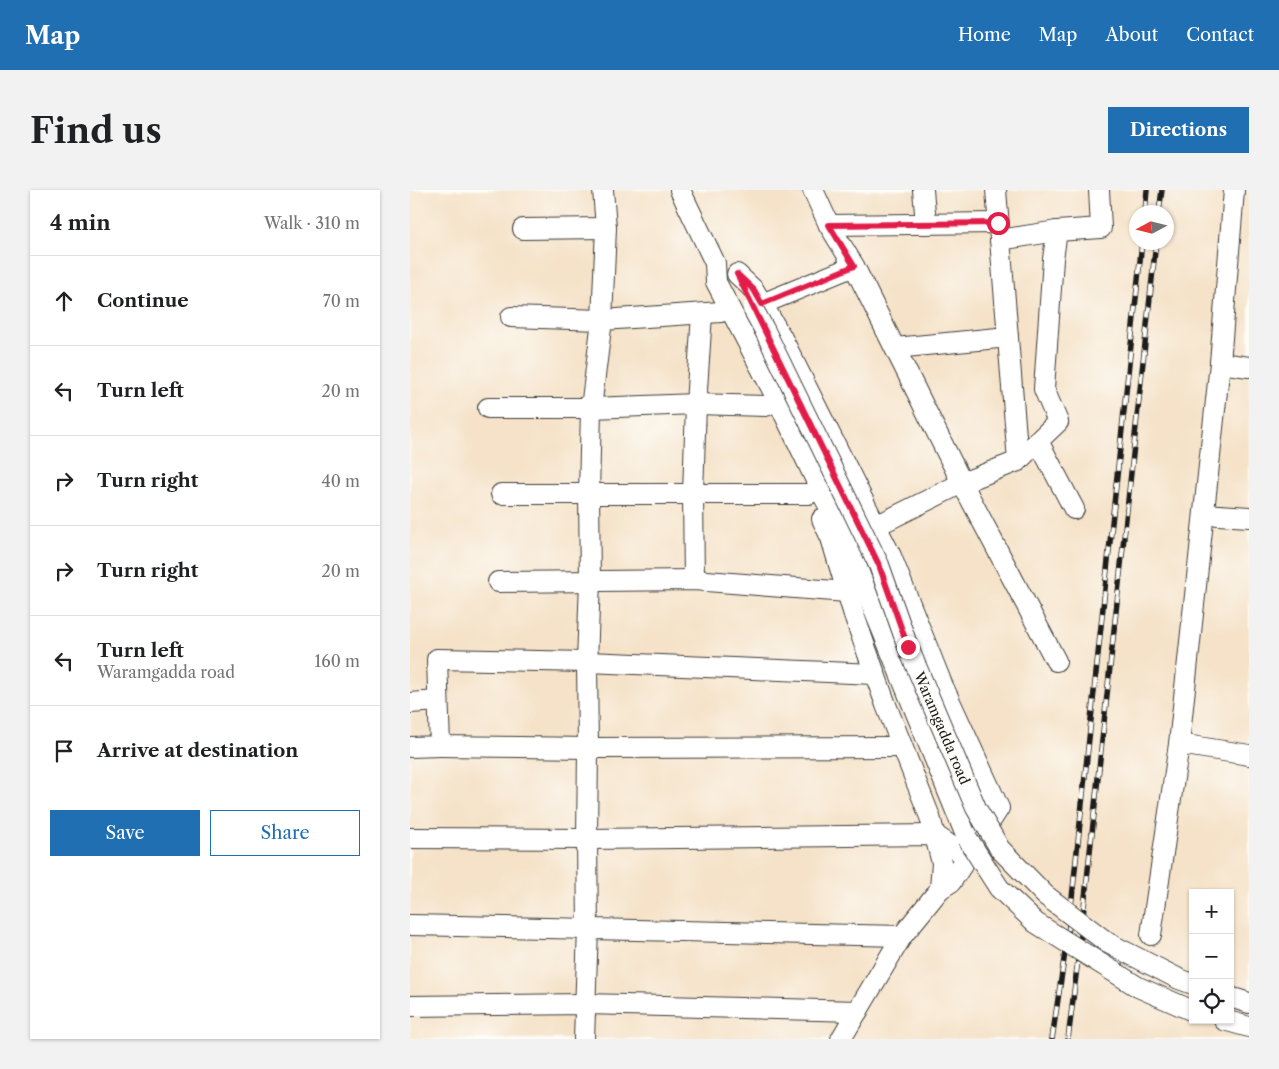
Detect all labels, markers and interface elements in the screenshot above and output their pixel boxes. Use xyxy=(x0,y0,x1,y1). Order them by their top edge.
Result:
text: Map xyxy=(25,21,80,50)
text: Home xyxy=(958,24,1011,46)
text: Map xyxy=(1039,24,1077,46)
text: About xyxy=(1105,24,1158,46)
text: Contact xyxy=(1186,24,1254,46)
button: Directions xyxy=(1108,107,1249,153)
text: Find us xyxy=(30,109,162,152)
north arrow xyxy=(1129,205,1174,250)
text: 4 min xyxy=(50,210,111,235)
route start xyxy=(987,212,1010,235)
text: Walk · 310 m xyxy=(264,213,360,233)
icon: ahead xyxy=(50,287,78,315)
text: Continue xyxy=(97,289,189,312)
text: 70 m xyxy=(323,291,360,311)
icon: left xyxy=(50,377,78,405)
text: Turn left xyxy=(97,379,184,402)
text: 20 m xyxy=(321,381,360,401)
icon: right xyxy=(50,467,78,495)
text: Turn right xyxy=(97,469,198,492)
text: 40 m xyxy=(321,471,360,491)
icon: right xyxy=(50,557,78,585)
text: Turn right xyxy=(97,559,198,582)
text: 20 m xyxy=(321,561,360,581)
route end xyxy=(897,636,920,659)
text: Turn left xyxy=(97,639,184,662)
icon: left xyxy=(50,647,78,675)
text: 160 m xyxy=(315,651,360,671)
text: Waramgadda road xyxy=(97,662,235,682)
street label: Waramgadda road xyxy=(910,668,974,787)
icon: arrive xyxy=(50,737,78,765)
text: Arrive at destination xyxy=(97,739,298,762)
button: Save xyxy=(50,810,200,856)
button: Share xyxy=(210,810,360,856)
map controls xyxy=(1189,889,1234,1024)
button: + xyxy=(1189,889,1234,934)
button: − xyxy=(1189,934,1234,979)
button: locate xyxy=(1189,979,1234,1024)

